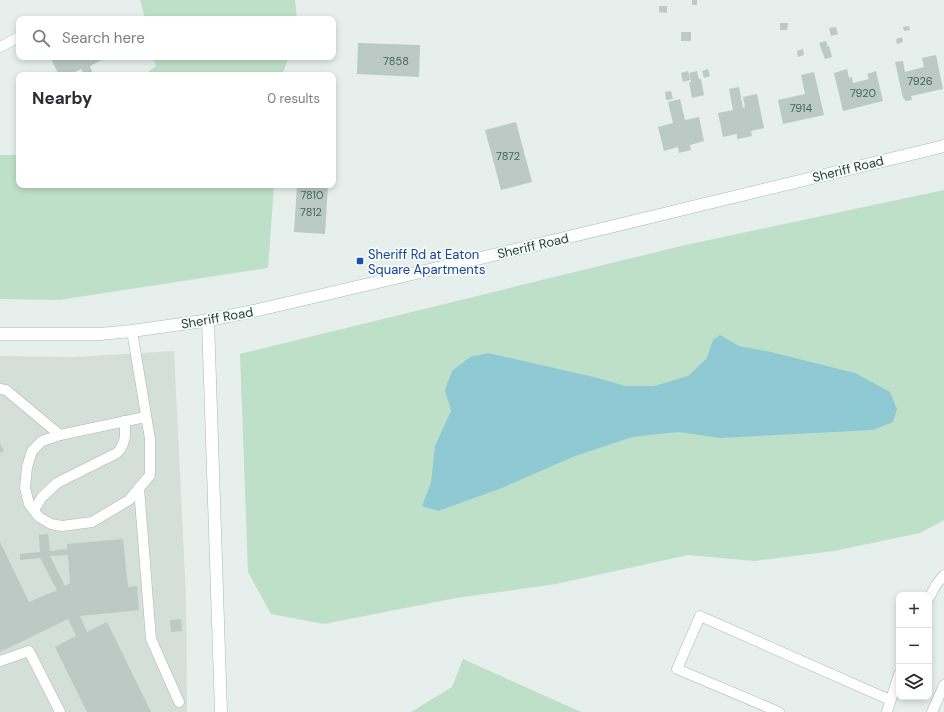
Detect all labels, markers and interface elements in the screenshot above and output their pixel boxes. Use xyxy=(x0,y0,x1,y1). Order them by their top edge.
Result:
search box xyxy=(16,16,336,60)
icon: search xyxy=(30,27,52,49)
text: Search here xyxy=(62,28,145,48)
house number: 7858 xyxy=(383,54,409,68)
house number: 7926 xyxy=(907,74,933,88)
house number: 7920 xyxy=(850,86,876,100)
text: Nearby xyxy=(32,87,92,109)
text: 0 results xyxy=(267,90,320,107)
house number: 7914 xyxy=(790,101,813,115)
house number: 7872 xyxy=(496,149,520,163)
street label: Sheriff Road xyxy=(811,152,885,186)
house number: 7810 xyxy=(300,188,324,202)
house number: 7812 xyxy=(300,205,322,219)
street label: Sheriff Road xyxy=(496,230,570,262)
place label: Sheriff Rd at Eaton Square Apartments xyxy=(368,246,485,278)
marker: Sheriff Rd at Eaton Square Apartments xyxy=(355,256,365,266)
street label: Sheriff Road xyxy=(180,303,254,333)
map controls xyxy=(896,592,932,700)
button: + xyxy=(896,592,932,628)
button: − xyxy=(896,628,932,664)
button: layers xyxy=(896,664,932,700)

